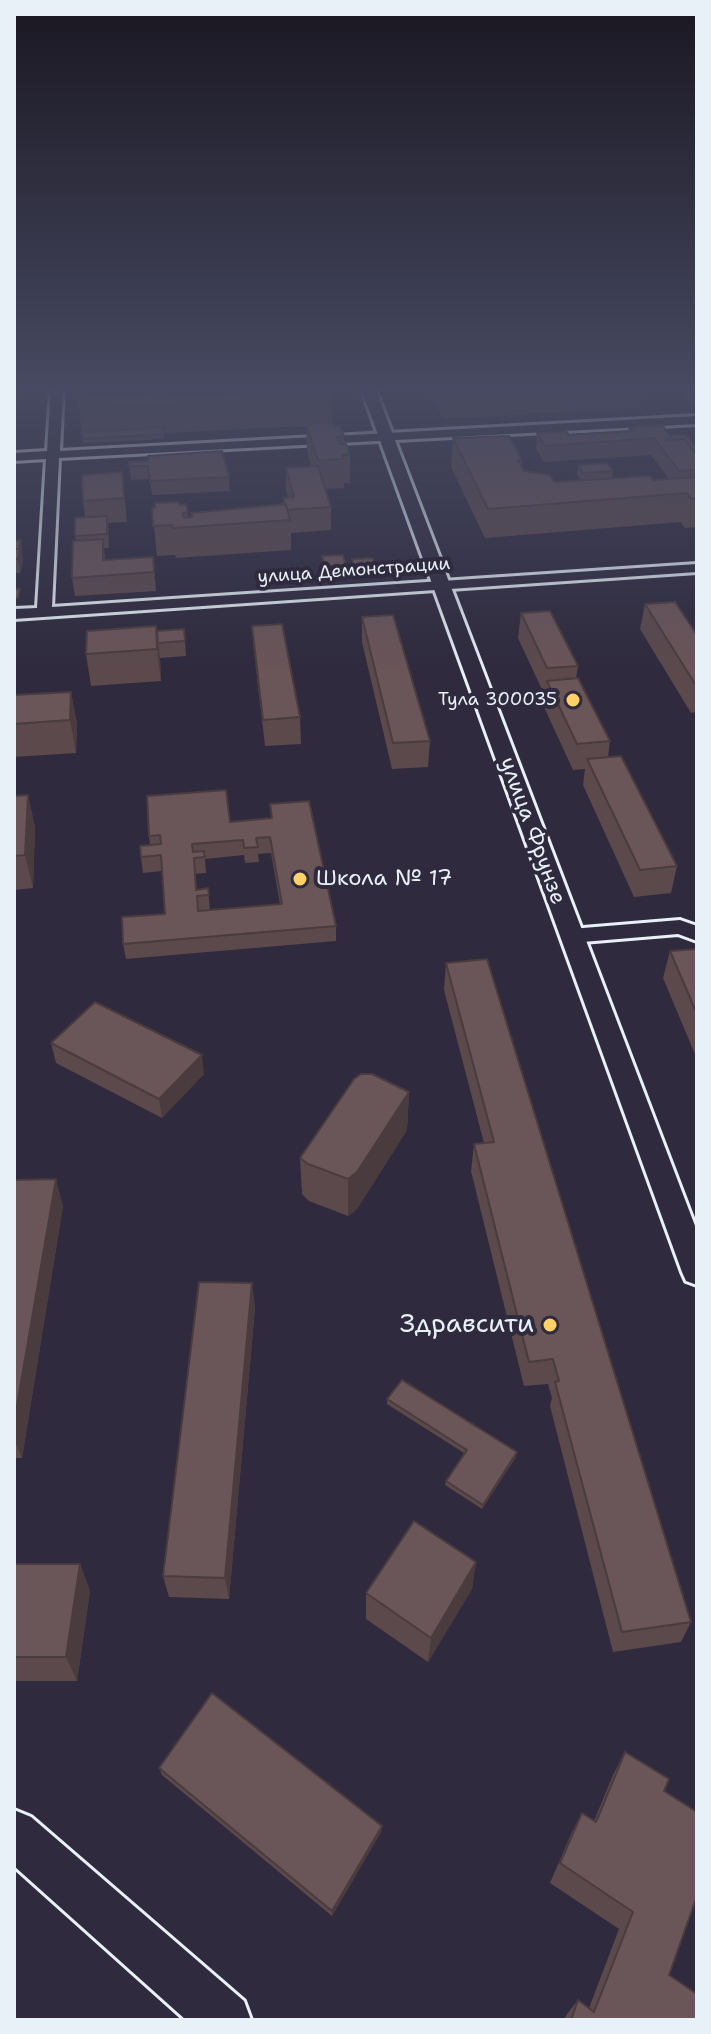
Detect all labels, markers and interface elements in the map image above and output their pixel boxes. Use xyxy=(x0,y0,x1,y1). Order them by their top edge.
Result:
street label: улица Демонстрации xyxy=(257,553,451,589)
place label: Тула 300035 xyxy=(438,689,557,711)
marker: Тула 300035 xyxy=(564,691,582,709)
street label: улица Фрунзе xyxy=(493,754,571,908)
place label: Школа № 17 xyxy=(316,866,452,892)
marker: Школа № 17 xyxy=(291,870,309,888)
place label: Здравсити xyxy=(400,1309,534,1341)
marker: Здравсити xyxy=(541,1316,559,1334)

